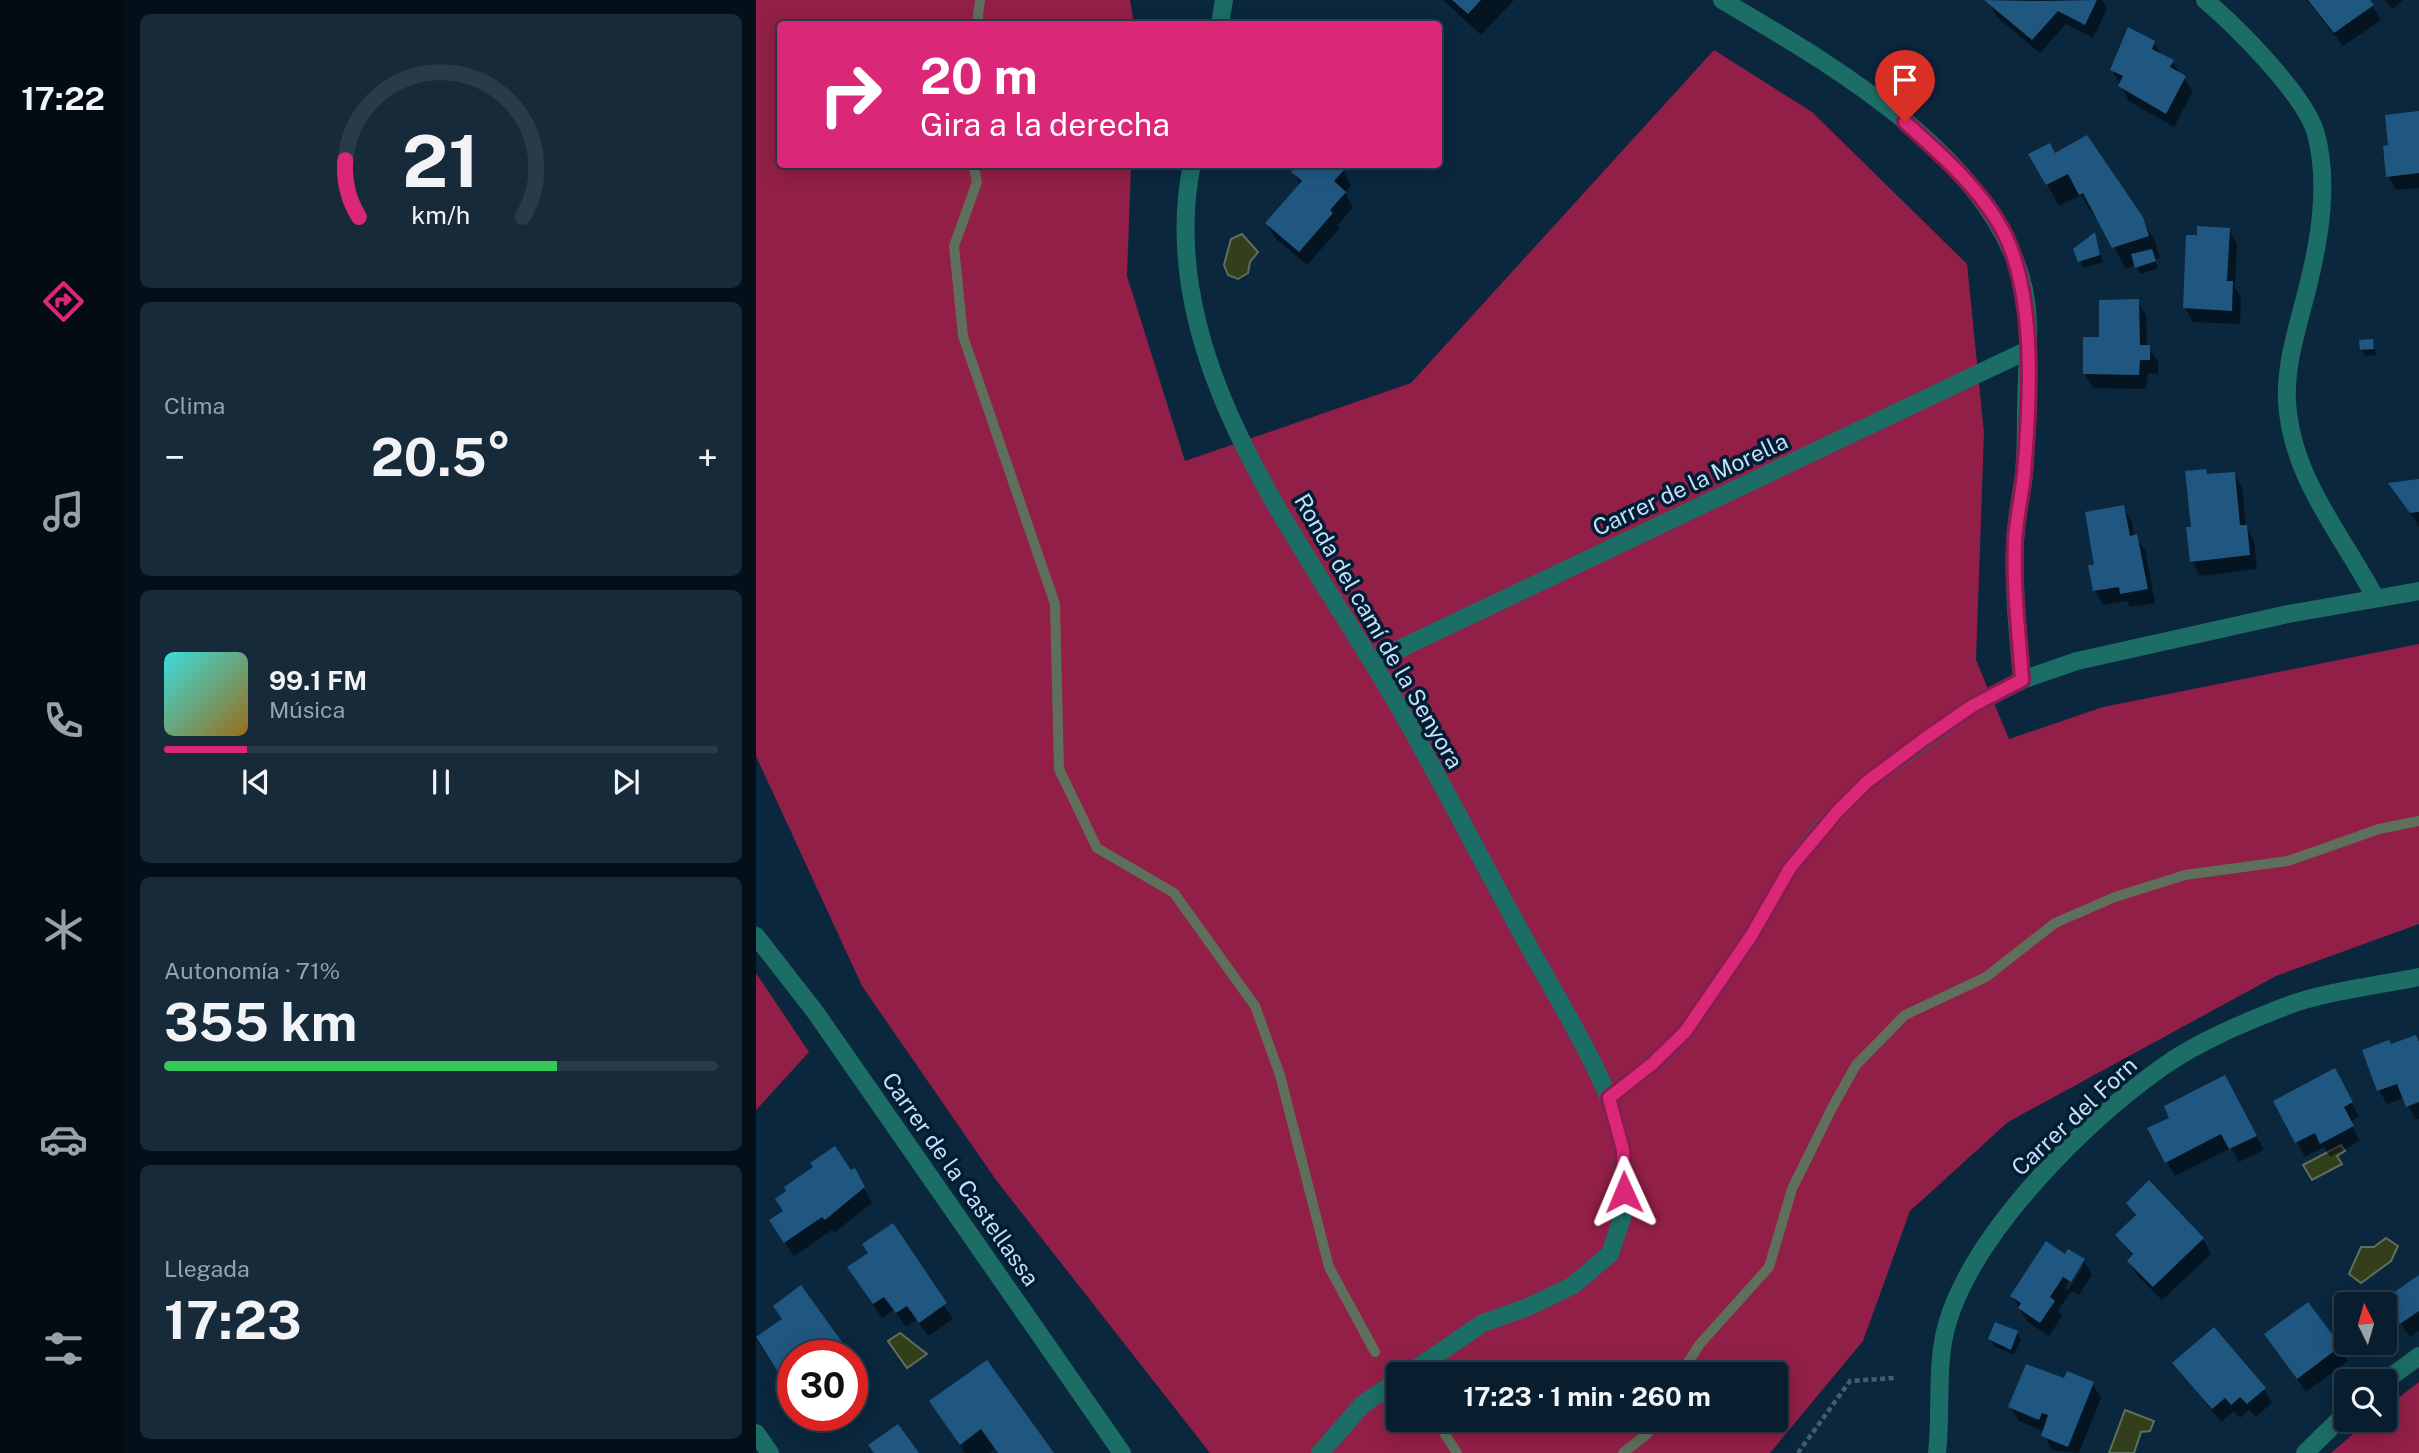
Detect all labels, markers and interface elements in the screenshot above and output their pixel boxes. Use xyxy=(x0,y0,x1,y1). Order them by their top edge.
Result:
text: 20 m xyxy=(920,47,1038,105)
icon: right xyxy=(805,49,896,140)
pin xyxy=(1875,50,1935,122)
icon: arrive xyxy=(1886,61,1924,99)
text: 17:22 xyxy=(21,80,105,117)
text: Gira a la derecha xyxy=(920,106,1170,143)
text: 21 xyxy=(402,118,480,203)
text: km/h xyxy=(412,200,470,230)
icon: directions xyxy=(39,277,88,326)
text: Clima xyxy=(164,392,225,419)
text: 20.5° xyxy=(371,427,511,488)
street label: Carrer de la Morella xyxy=(1588,427,1792,541)
text: − xyxy=(164,435,185,480)
text: + xyxy=(697,435,718,480)
icon: music xyxy=(39,487,88,536)
street label: Ronda del camí de la Senyora xyxy=(1289,489,1469,773)
text: 99.1 FM xyxy=(269,665,367,696)
icon: phone xyxy=(39,696,88,745)
text: Música xyxy=(269,696,345,723)
icon: previous xyxy=(237,763,275,801)
icon: pause xyxy=(422,763,460,801)
icon: next xyxy=(607,763,645,801)
icon: climate xyxy=(39,905,88,954)
text: Autonomía · 71% xyxy=(164,957,340,984)
text: 355 km xyxy=(164,992,357,1053)
street label: Carrer del Forn xyxy=(2006,1051,2142,1181)
street label: Carrer de la Castellassa xyxy=(877,1067,1045,1291)
icon: car xyxy=(39,1115,88,1164)
position arrow xyxy=(1587,1155,1661,1229)
text: Llegada xyxy=(164,1255,250,1282)
text: 17:23 xyxy=(164,1290,301,1351)
north arrow xyxy=(2334,1292,2398,1354)
map controls xyxy=(2334,1292,2397,1432)
icon: filters xyxy=(39,1324,88,1373)
speed limit sign: 30 xyxy=(777,1340,868,1431)
button: search xyxy=(2334,1369,2397,1432)
text: 17:23 · 1 min · 260 m xyxy=(1463,1381,1711,1412)

